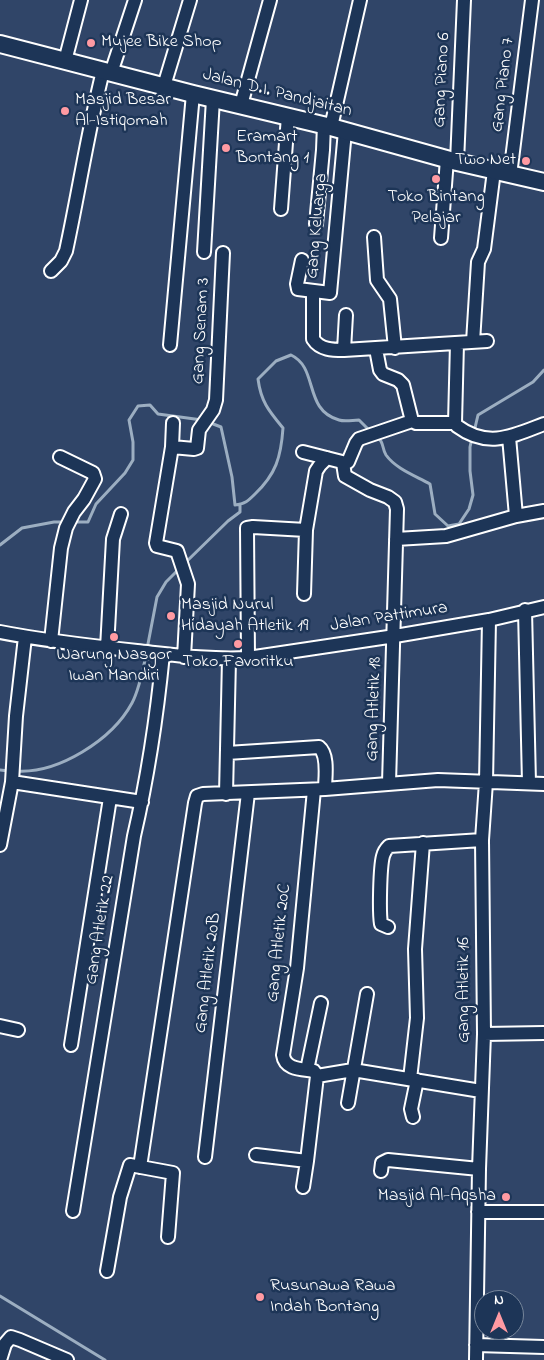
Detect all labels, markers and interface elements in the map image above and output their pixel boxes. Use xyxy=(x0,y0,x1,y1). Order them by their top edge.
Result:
place label: Mujee Bike Shop xyxy=(101,32,221,54)
street label: Gang Piano 6 xyxy=(430,32,456,128)
marker: Mujee Bike Shop xyxy=(85,37,97,49)
street label: Gang Piano 7 xyxy=(487,37,521,133)
street label: Jalan D.I. Pandjaitan xyxy=(200,65,354,123)
place label: Masjid Besar Al-Istiqomah xyxy=(75,90,171,132)
marker: Masjid Besar Al-Istiqomah xyxy=(59,105,71,117)
place label: Eramart Bontang 1 xyxy=(236,127,309,170)
marker: Eramart Bontang 1 xyxy=(220,142,232,154)
place label: Two Net xyxy=(455,150,516,172)
marker: Two Net xyxy=(520,155,532,167)
street label: Gang Keluarga xyxy=(303,172,333,280)
marker: Toko Bintang Pelajar xyxy=(430,173,442,185)
place label: Toko Bintang Pelajar xyxy=(387,187,485,230)
street label: Gang Senam 3 xyxy=(188,277,216,385)
place label: Masjid Nurul Hidayah Atletik 19 xyxy=(181,595,308,638)
street label: Jalan Pattimura xyxy=(329,598,449,638)
marker: Masjid Nurul Hidayah Atletik 19 xyxy=(165,610,177,622)
marker: Warung Nasgor Iwan Mandiri xyxy=(108,631,120,643)
marker: Toko Favoritku xyxy=(232,638,244,650)
place label: Warung Nasgor Iwan Mandiri xyxy=(56,645,172,688)
place label: Toko Favoritku xyxy=(183,652,293,674)
street label: Gang Atletik 18 xyxy=(362,656,388,762)
street label: Gang Atletik 22 xyxy=(82,874,120,986)
street label: Gang Atletik 20C xyxy=(263,883,297,1003)
street label: Gang Atletik 20B xyxy=(191,912,227,1034)
street label: Gang Atletik 16 xyxy=(454,937,476,1043)
place label: Masjid Al-Aqsha xyxy=(378,1186,496,1208)
marker: Masjid Al-Aqsha xyxy=(500,1191,512,1203)
place label: Rusunawa Rawa Indah Bontang xyxy=(270,1276,395,1318)
north arrow xyxy=(474,1290,524,1340)
text: N xyxy=(494,1290,504,1311)
marker: Rusunawa Rawa Indah Bontang xyxy=(254,1291,266,1303)

